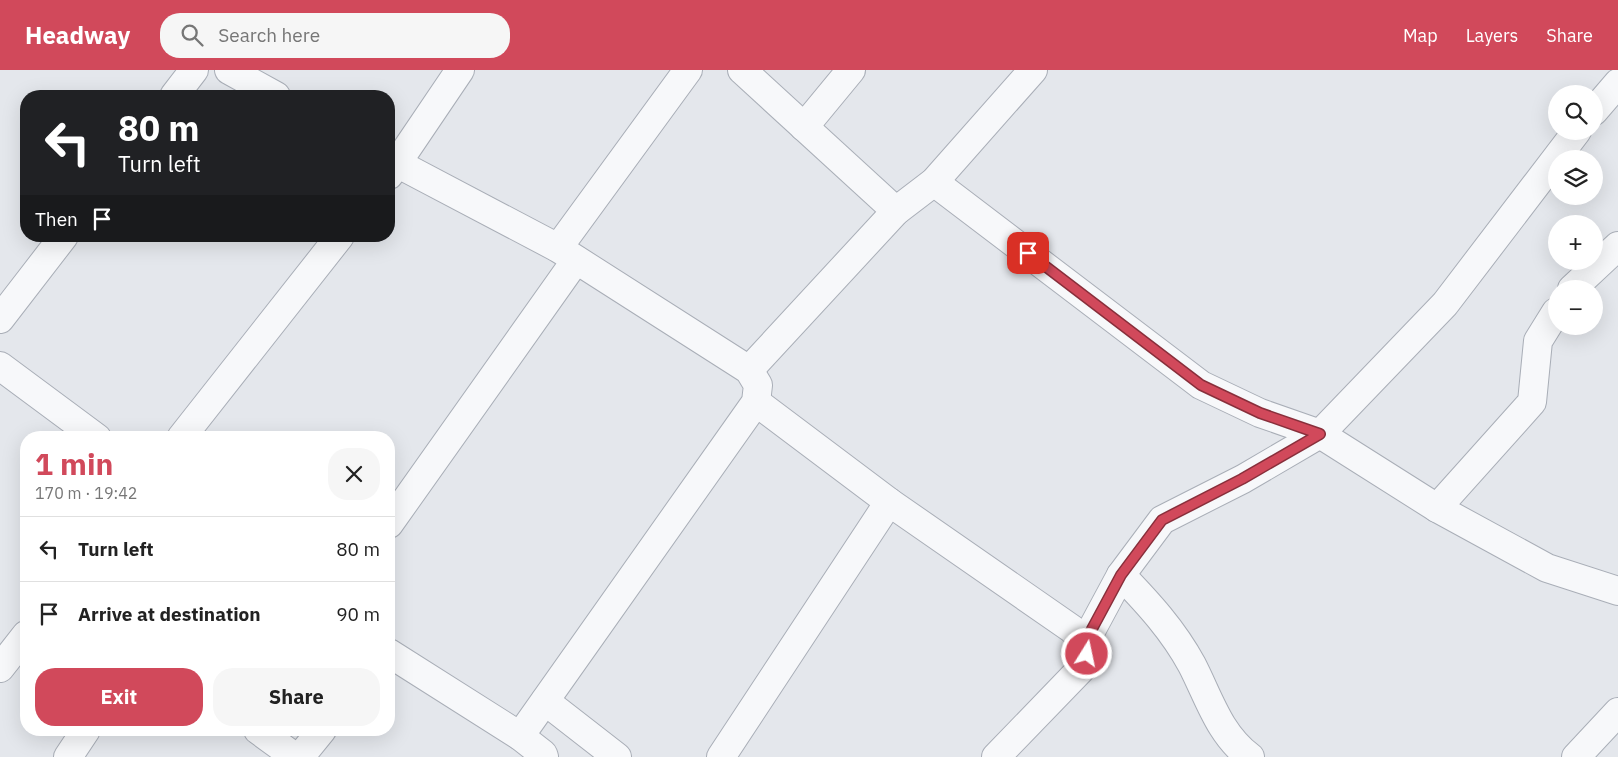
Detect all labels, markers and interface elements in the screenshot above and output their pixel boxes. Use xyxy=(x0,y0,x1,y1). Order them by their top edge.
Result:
search box xyxy=(160,13,510,58)
text: Headway xyxy=(25,19,130,51)
icon: search xyxy=(178,21,206,49)
text: Search here xyxy=(218,23,320,47)
text: Map xyxy=(1403,24,1438,47)
text: Layers xyxy=(1466,24,1518,47)
text: Share xyxy=(1546,24,1593,47)
map controls xyxy=(1548,85,1603,335)
button: search xyxy=(1548,85,1603,140)
text: 80 m xyxy=(118,105,200,151)
icon: left xyxy=(35,110,100,175)
text: Turn left xyxy=(118,149,201,178)
button: layers xyxy=(1548,150,1603,205)
icon: arrive xyxy=(88,205,116,233)
text: Then xyxy=(35,207,78,231)
button: + xyxy=(1548,215,1603,270)
pin xyxy=(1007,232,1049,274)
icon: arrive xyxy=(1014,239,1042,267)
button: − xyxy=(1548,280,1603,335)
text: 1 min xyxy=(35,444,113,483)
button: close xyxy=(328,448,380,500)
text: 170 m · 19:42 xyxy=(35,483,137,503)
icon: left xyxy=(35,535,63,563)
text: Turn left xyxy=(78,537,154,561)
text: 80 m xyxy=(336,537,380,561)
icon: arrive xyxy=(35,600,63,628)
text: Arrive at destination xyxy=(78,602,261,626)
text: 90 m xyxy=(336,602,380,626)
position arrow xyxy=(1060,627,1112,679)
button: Exit xyxy=(35,668,203,726)
button: Share xyxy=(213,668,380,726)

